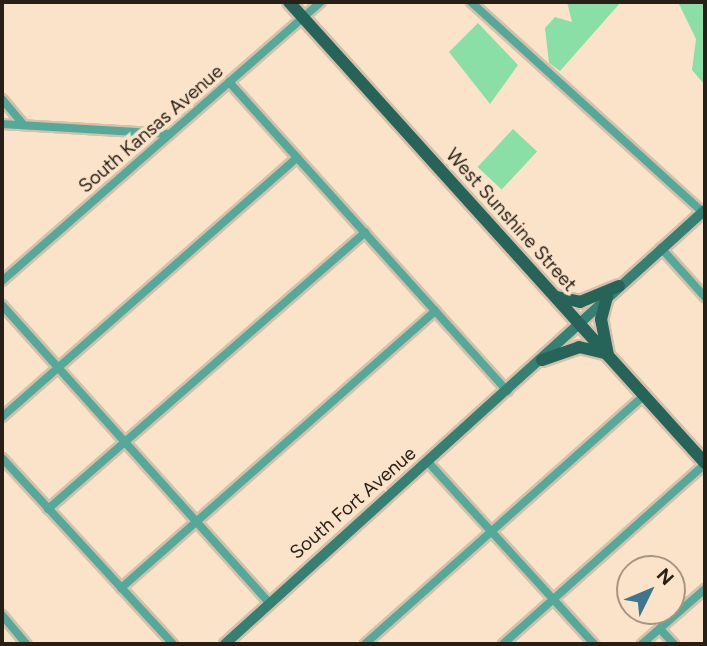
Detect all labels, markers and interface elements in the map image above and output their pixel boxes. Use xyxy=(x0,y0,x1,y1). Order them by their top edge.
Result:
street label: South Kansas Avenue xyxy=(74,60,228,198)
street label: West Sunshine Street xyxy=(441,144,581,296)
street label: South Fort Avenue xyxy=(285,442,421,564)
north arrow xyxy=(616,555,686,625)
text: N xyxy=(652,563,679,590)

